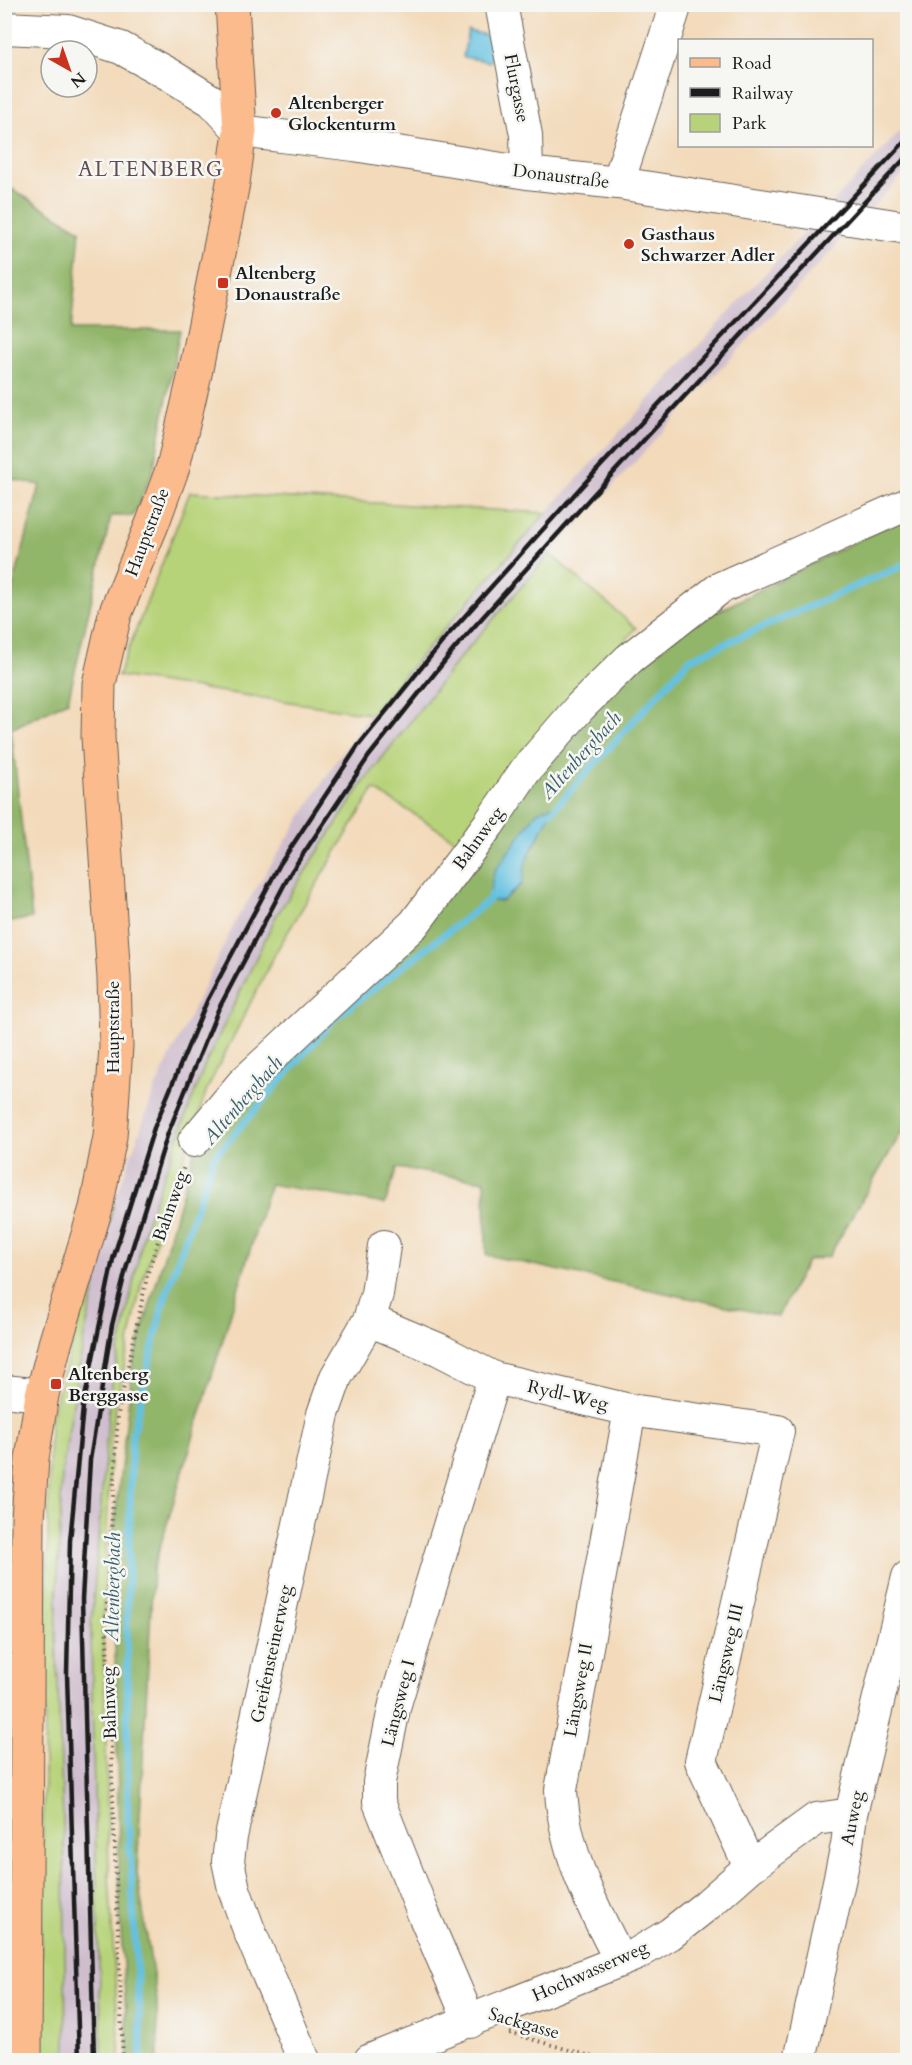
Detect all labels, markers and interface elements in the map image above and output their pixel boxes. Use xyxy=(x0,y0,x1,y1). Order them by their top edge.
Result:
north arrow xyxy=(39,39,99,99)
legend xyxy=(678,39,873,147)
text: Road xyxy=(732,51,772,76)
street label: Flurgasse xyxy=(498,52,535,125)
text: N xyxy=(66,67,90,93)
text: Railway xyxy=(732,81,794,106)
place label: Altenberger Glockenturm xyxy=(288,91,397,137)
marker: Altenberger Glockenturm xyxy=(269,106,283,120)
text: Park xyxy=(732,111,767,136)
district label: ALTENBERG xyxy=(78,155,224,184)
street label: Donaustraße xyxy=(511,158,611,195)
place label: Gasthaus Schwarzer Adler xyxy=(641,222,775,268)
marker: Gasthaus Schwarzer Adler xyxy=(622,237,636,251)
place label: Altenberg Donaustraße xyxy=(235,261,341,307)
marker: Altenberg Donaustraße xyxy=(216,276,230,290)
street label: Hauptstraße xyxy=(119,484,176,580)
water label: Altenbergbach xyxy=(533,705,627,806)
street label: Bahnweg xyxy=(447,801,510,875)
street label: Hauptstraße xyxy=(101,981,126,1073)
water label: Altenbergbach xyxy=(196,1050,289,1151)
street label: Bahnweg xyxy=(147,1167,194,1245)
place label: Altenberg Berggasse xyxy=(68,1362,149,1408)
street label: Rydl-Weg xyxy=(525,1374,612,1417)
marker: Altenberg Berggasse xyxy=(49,1377,63,1391)
water label: Altenbergbach xyxy=(98,1532,127,1643)
street label: Greifensteinerweg xyxy=(245,1582,299,1725)
street label: Längsweg III xyxy=(703,1601,750,1705)
street label: Längsweg II xyxy=(558,1641,599,1739)
street label: Längsweg I xyxy=(376,1657,421,1749)
street label: Bahnweg xyxy=(96,1665,123,1740)
street label: Auweg xyxy=(835,1788,870,1848)
street label: Hochwasserweg xyxy=(528,1934,653,2008)
street label: Sackgasse xyxy=(485,2001,562,2046)

